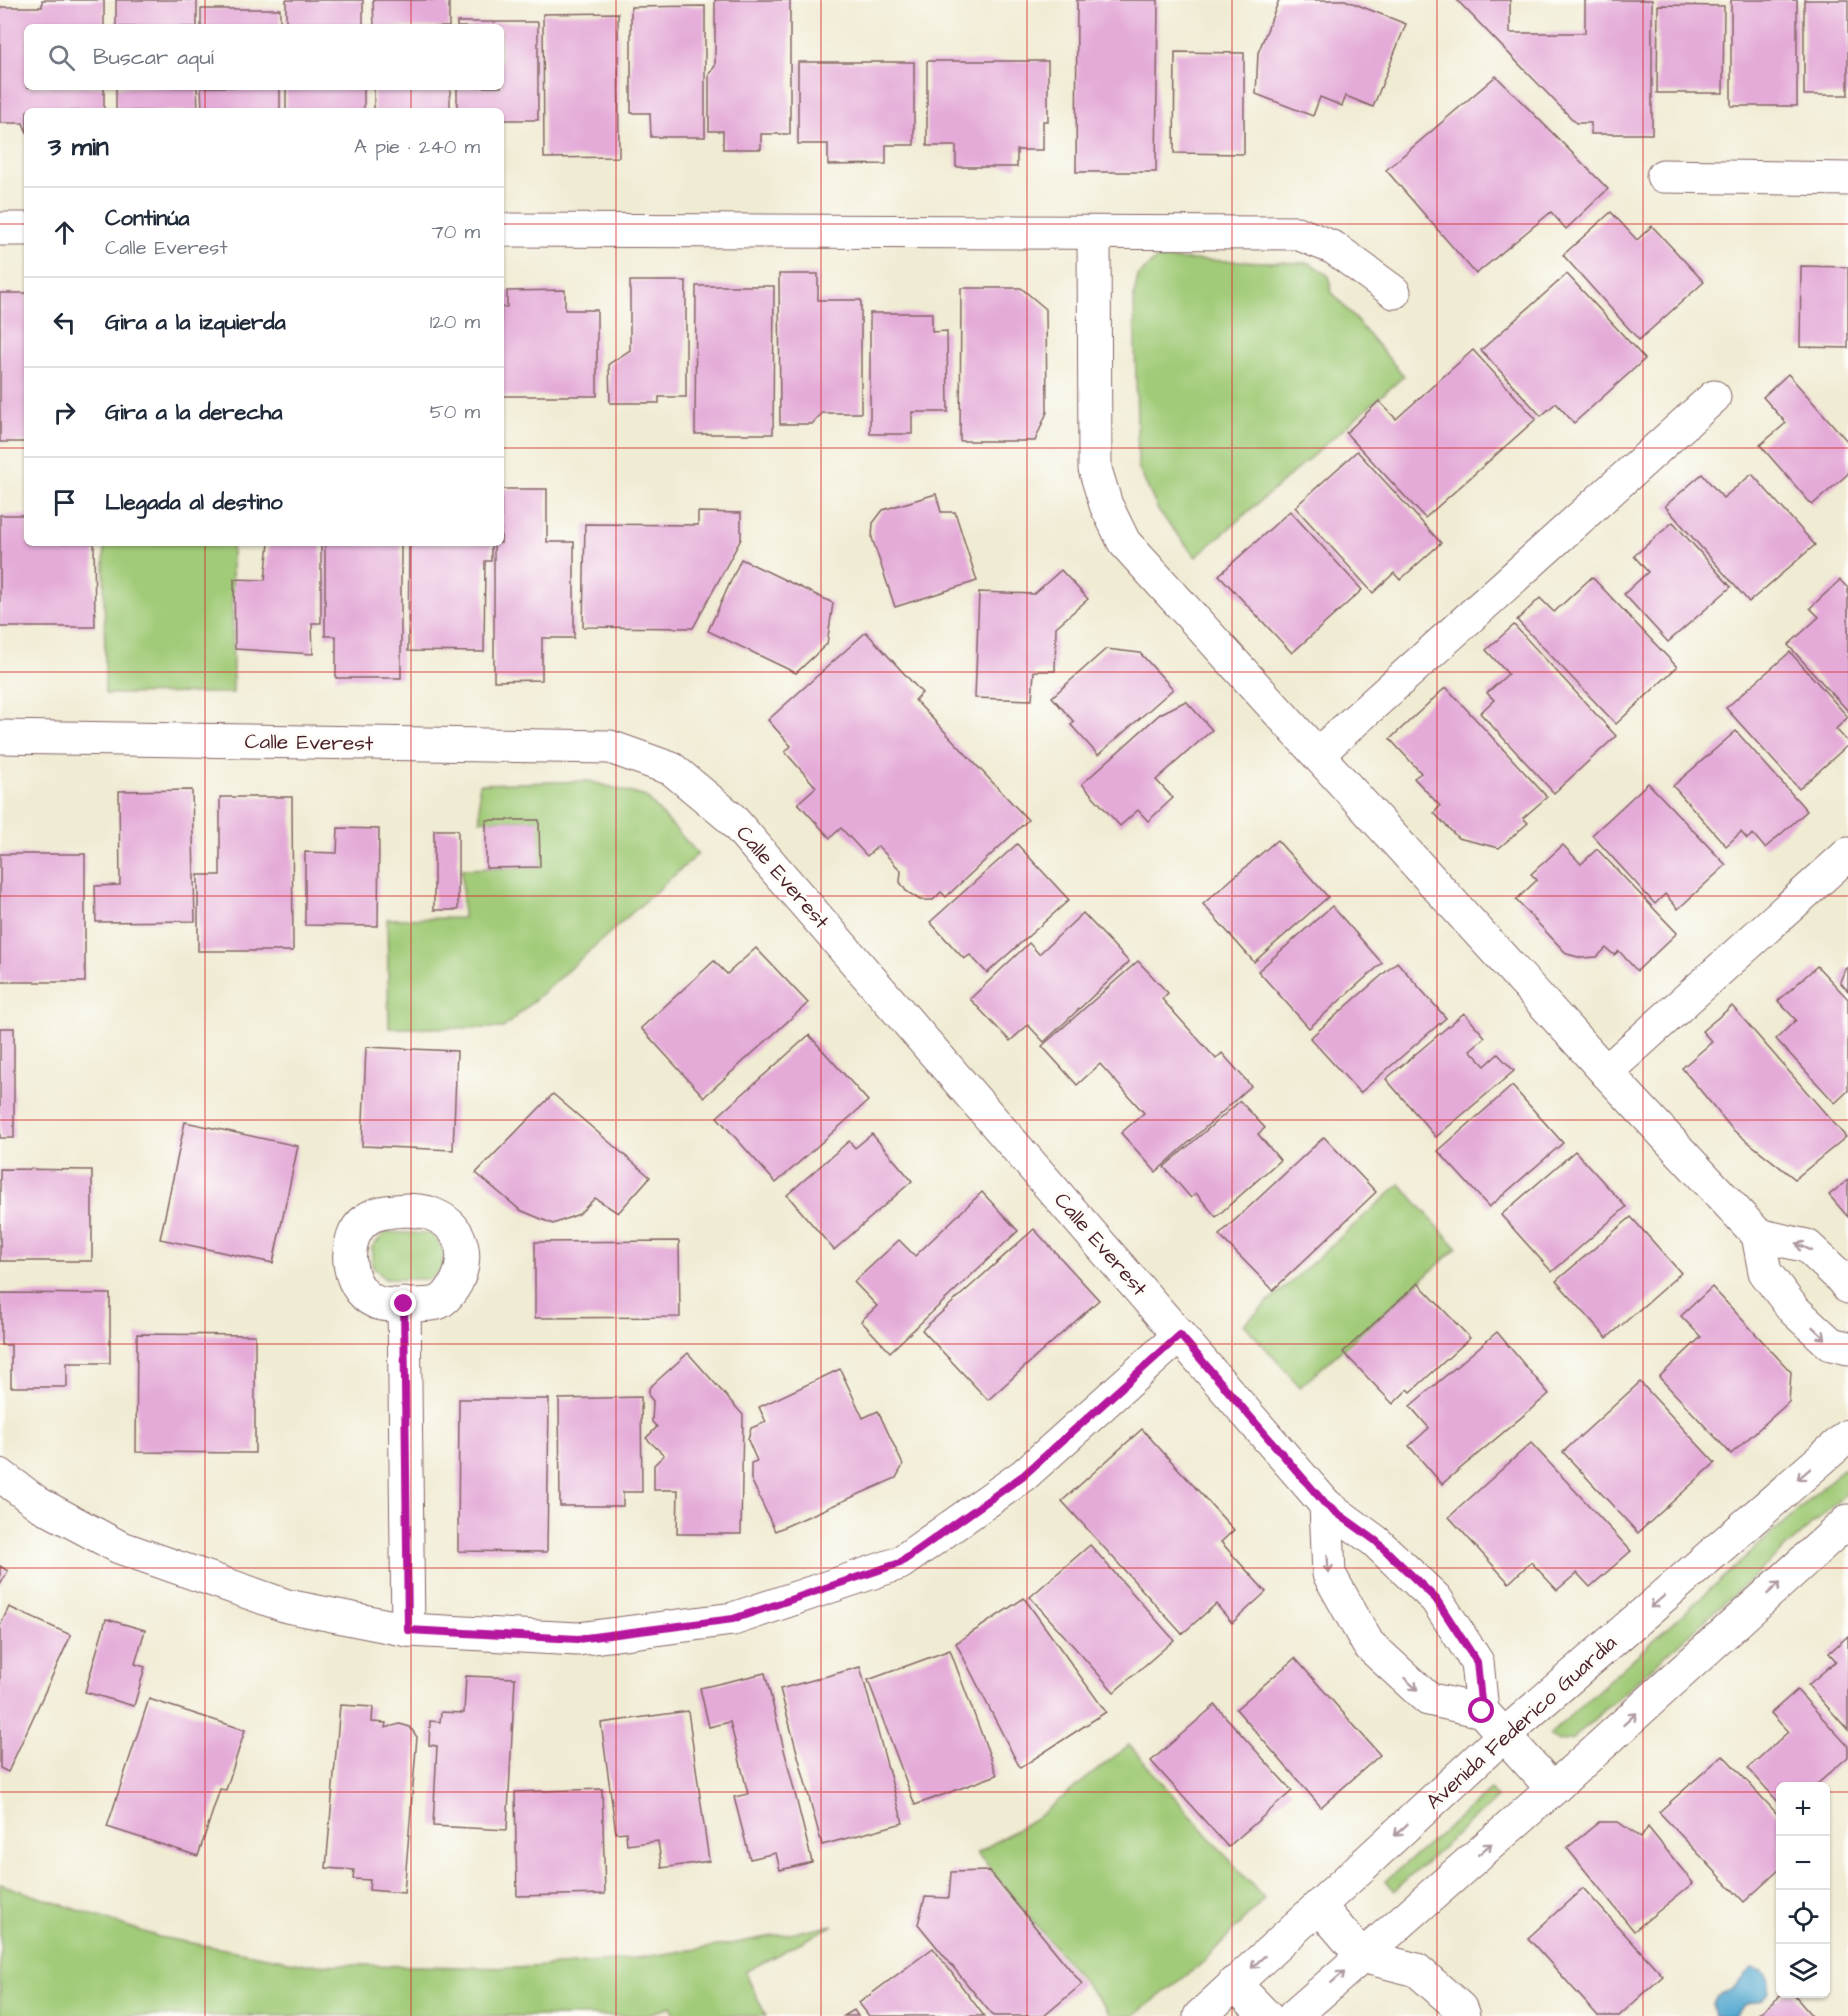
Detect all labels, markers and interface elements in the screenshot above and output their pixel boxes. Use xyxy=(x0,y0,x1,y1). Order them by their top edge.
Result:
search box xyxy=(24,24,504,90)
icon: search xyxy=(45,41,78,74)
text: Buscar aquí xyxy=(93,42,214,73)
text: 3 min xyxy=(48,129,109,165)
text: A pie · 240 m xyxy=(354,133,480,161)
text: Continúa xyxy=(105,203,190,234)
icon: ahead xyxy=(48,216,81,249)
text: 70 m xyxy=(432,218,480,246)
text: Calle Everest xyxy=(105,234,227,262)
icon: left xyxy=(48,306,81,339)
text: Gira a la izquierda xyxy=(105,307,286,338)
text: 120 m xyxy=(430,308,480,336)
icon: right xyxy=(48,396,81,429)
text: Gira a la derecha xyxy=(105,397,282,428)
text: 50 m xyxy=(430,398,480,426)
icon: arrive xyxy=(48,486,81,519)
text: Llegada al destino xyxy=(105,487,283,518)
street label: Calle Everest xyxy=(244,727,374,758)
street label: Calle Everest xyxy=(729,819,836,936)
street label: Calle Everest xyxy=(1047,1186,1154,1303)
one-way arrow xyxy=(1795,1241,1813,1253)
route end xyxy=(390,1290,416,1316)
one-way arrow xyxy=(1811,1326,1826,1340)
one-way arrow xyxy=(1797,1467,1812,1481)
one-way arrow xyxy=(1323,1553,1334,1573)
one-way arrow xyxy=(1767,1581,1782,1595)
one-way arrow xyxy=(1650,1595,1665,1609)
street label: Avenida Federico Guardia xyxy=(1420,1629,1623,1816)
one-way arrow xyxy=(1403,1677,1418,1691)
route start xyxy=(1468,1697,1494,1723)
one-way arrow xyxy=(1622,1712,1637,1726)
map controls xyxy=(1776,1782,1830,1998)
button: + xyxy=(1776,1782,1830,1836)
one-way arrow xyxy=(1394,1823,1409,1837)
button: − xyxy=(1776,1836,1830,1890)
one-way arrow xyxy=(1477,1842,1492,1856)
button: locate xyxy=(1776,1890,1830,1944)
button: layers xyxy=(1776,1944,1830,1998)
one-way arrow xyxy=(1251,1955,1266,1969)
one-way arrow xyxy=(1330,1970,1345,1984)

